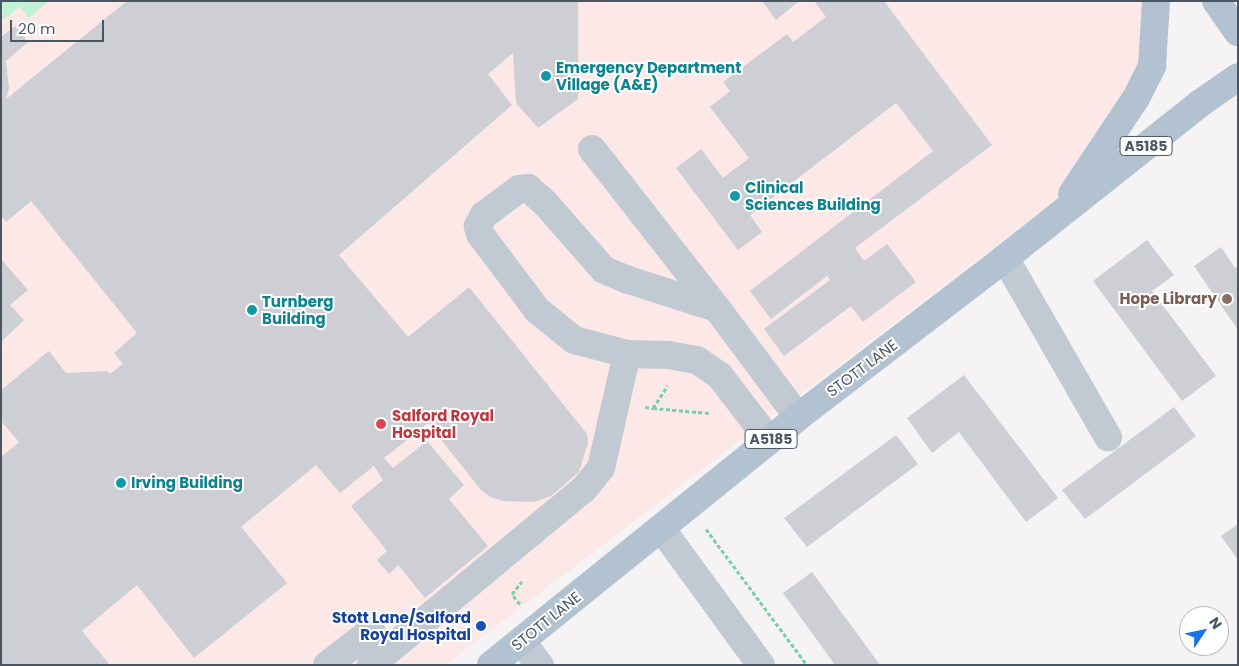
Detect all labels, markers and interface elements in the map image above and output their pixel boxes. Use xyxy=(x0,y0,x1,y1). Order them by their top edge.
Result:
scale bar xyxy=(12,10,106,42)
text: 20 m xyxy=(18,18,56,39)
place label: Emergency Department Village (A&E) xyxy=(556,58,741,93)
marker: Emergency Department Village (A&E) xyxy=(540,70,552,82)
road number: A5185 xyxy=(1118,134,1174,158)
place label: Clinical Sciences Building xyxy=(745,178,881,213)
marker: Clinical Sciences Building xyxy=(729,190,741,202)
place label: Hope Library xyxy=(1120,290,1217,308)
place label: Turnberg Building xyxy=(262,292,334,327)
marker: Hope Library xyxy=(1221,293,1233,305)
marker: Turnberg Building xyxy=(246,304,258,316)
street label: STOTT LANE xyxy=(823,336,901,400)
place label: Salford Royal Hospital xyxy=(392,406,494,441)
marker: Salford Royal Hospital xyxy=(374,417,388,431)
road number: A5185 xyxy=(744,428,798,450)
place label: Irving Building xyxy=(131,474,243,492)
marker: Irving Building xyxy=(115,477,127,489)
street label: STOTT LANE xyxy=(508,588,584,654)
north arrow xyxy=(1179,606,1229,656)
place label: Stott Lane/Salford Royal Hospital xyxy=(332,608,471,643)
text: N xyxy=(1204,613,1227,633)
marker: Stott Lane/Salford Royal Hospital xyxy=(475,620,487,632)

